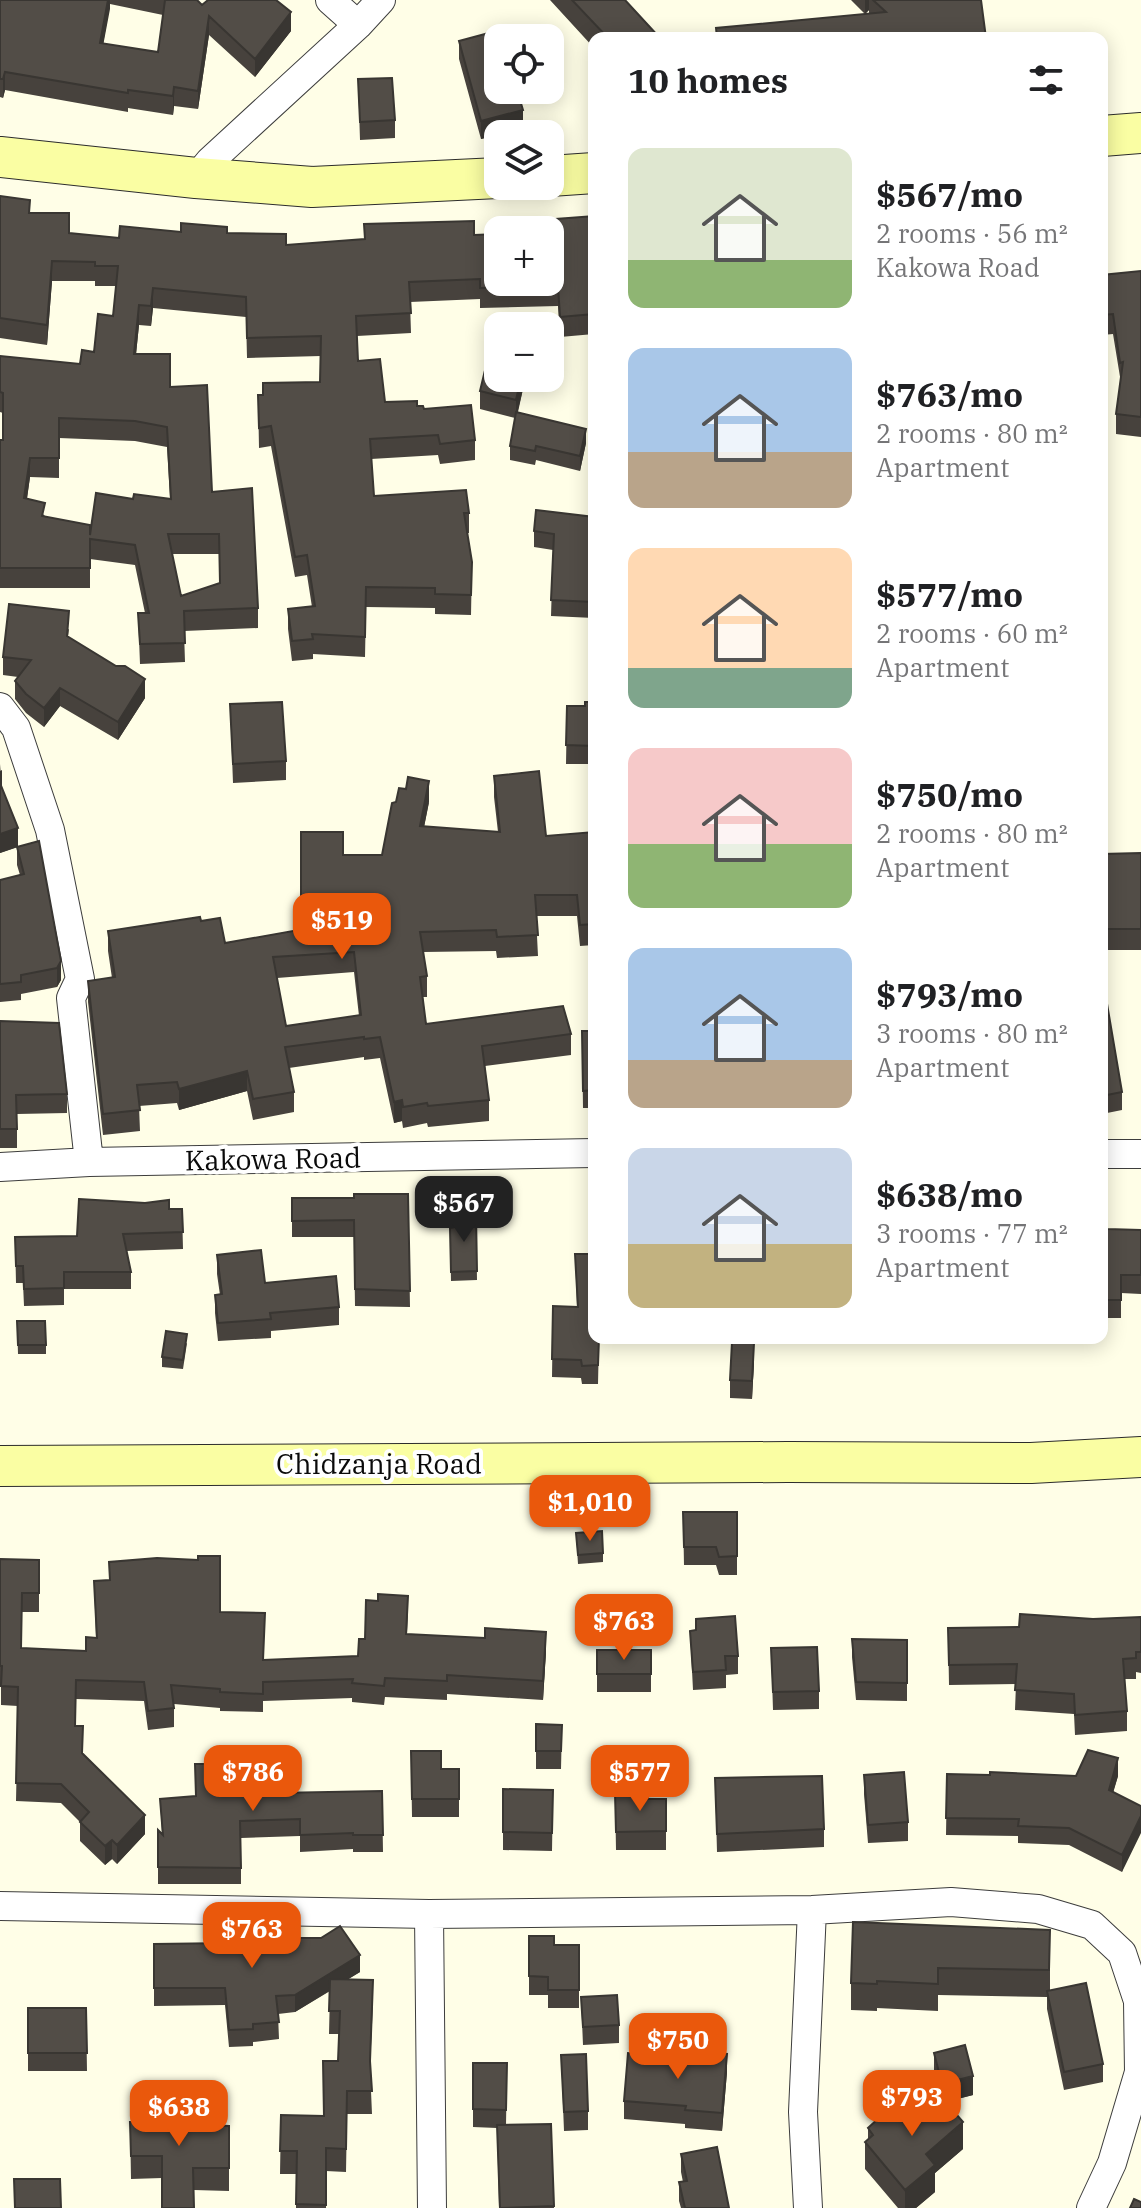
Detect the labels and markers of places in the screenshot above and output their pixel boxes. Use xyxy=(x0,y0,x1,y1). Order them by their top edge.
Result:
pin: $519 xyxy=(295,893,389,961)
pin: $567 xyxy=(417,1176,511,1244)
pin: $1,010 xyxy=(525,1475,655,1543)
pin: $763 xyxy=(577,1594,671,1662)
pin: $786 xyxy=(206,1745,300,1813)
pin: $577 xyxy=(593,1745,687,1813)
pin: $763 xyxy=(205,1902,299,1970)
pin: $750 xyxy=(631,2013,725,2081)
pin: $793 xyxy=(865,2070,959,2138)
pin: $638 xyxy=(132,2080,226,2148)

